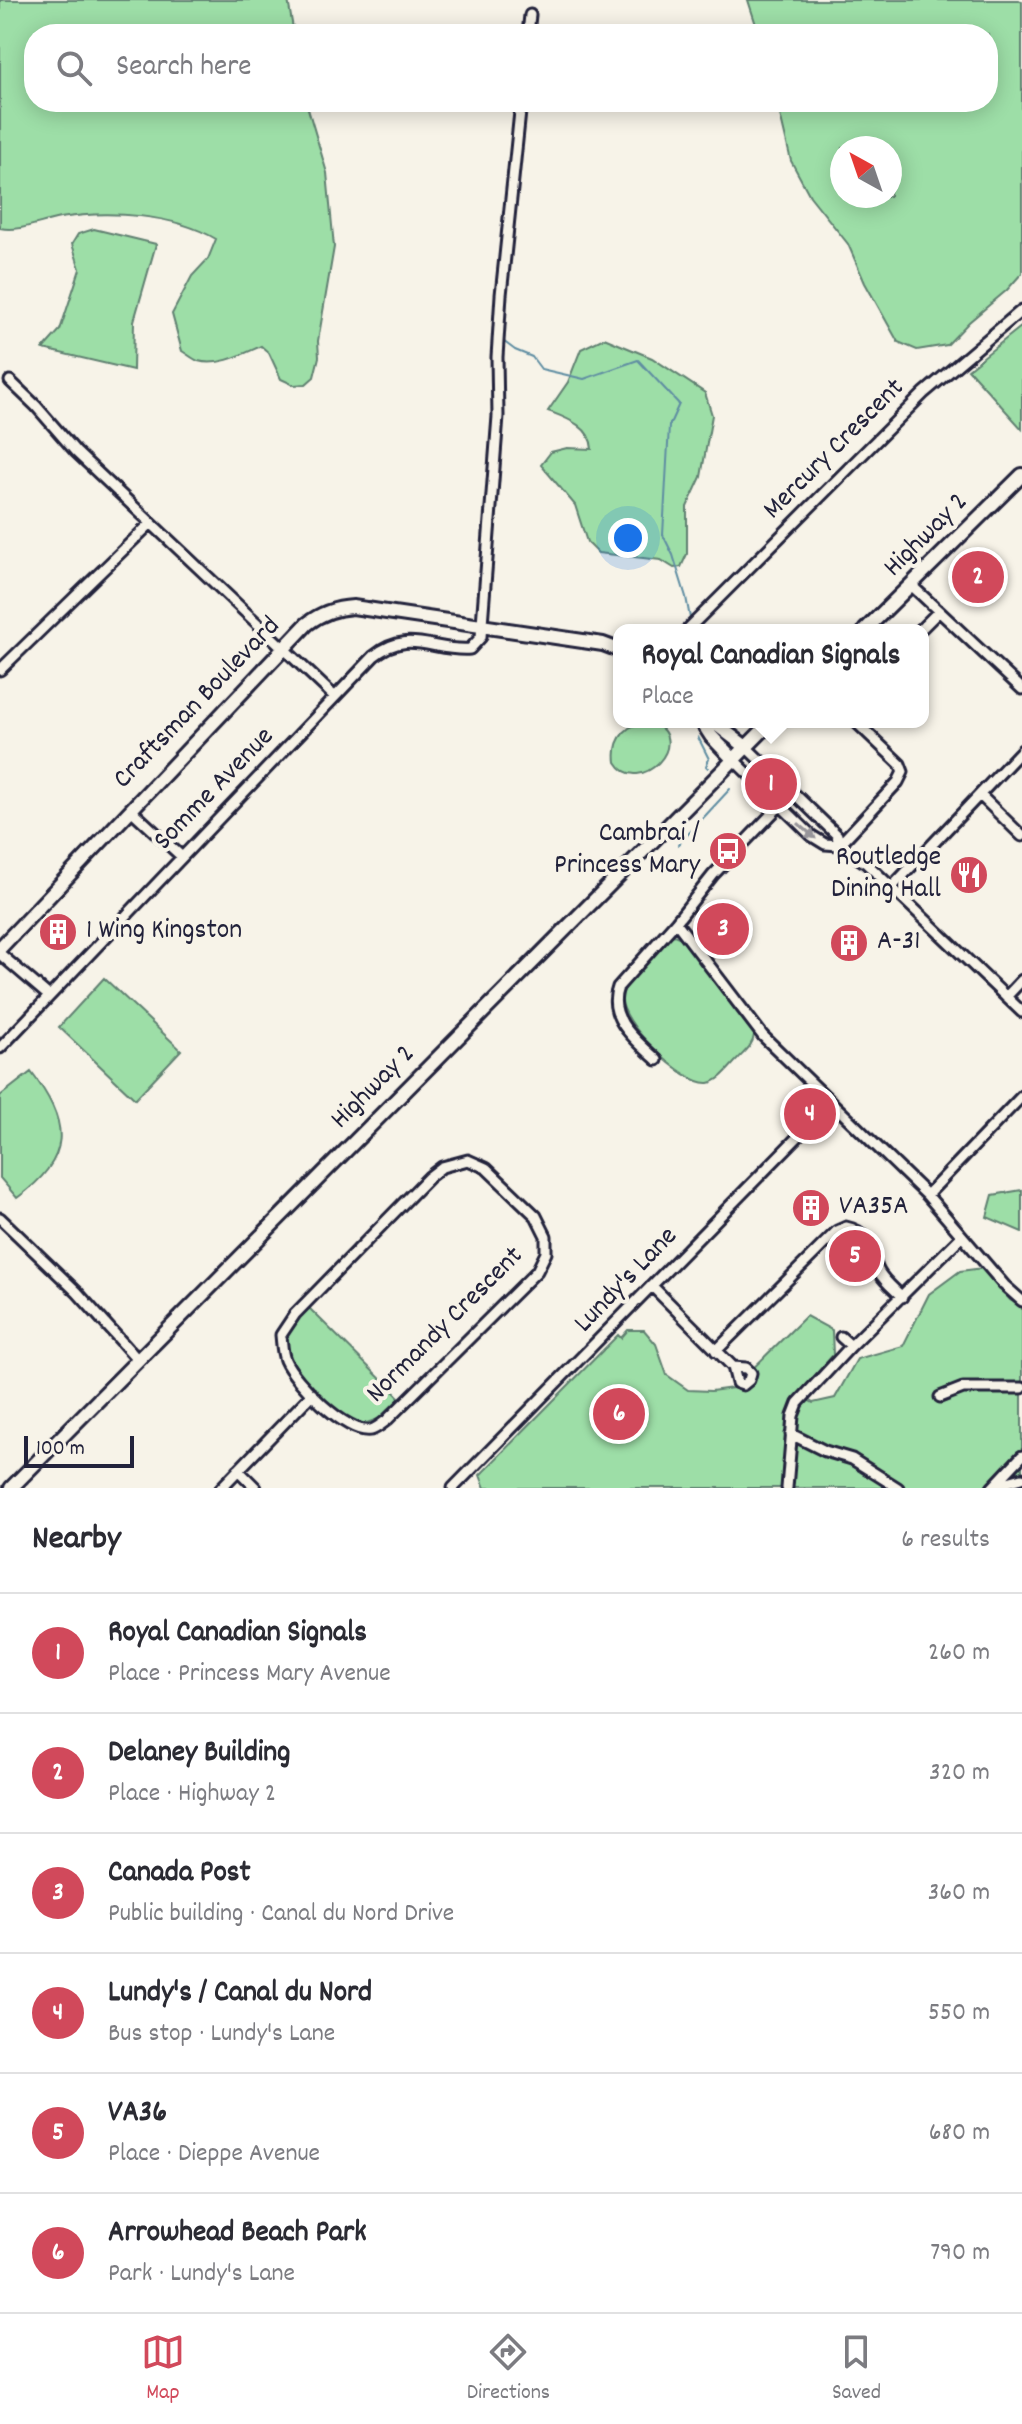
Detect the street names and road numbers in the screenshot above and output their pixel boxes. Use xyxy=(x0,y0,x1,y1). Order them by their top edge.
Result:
street label: Mercury Crescent xyxy=(755,370,915,530)
street label: Highway 2 xyxy=(875,484,979,588)
street label: Craftsman Boulevard xyxy=(105,609,291,799)
street label: Somme Avenue xyxy=(146,719,284,861)
street label: Highway 2 xyxy=(322,1036,426,1140)
street label: Lundy's Lane xyxy=(566,1219,688,1343)
street label: Normandy Crescent xyxy=(358,1238,534,1414)

